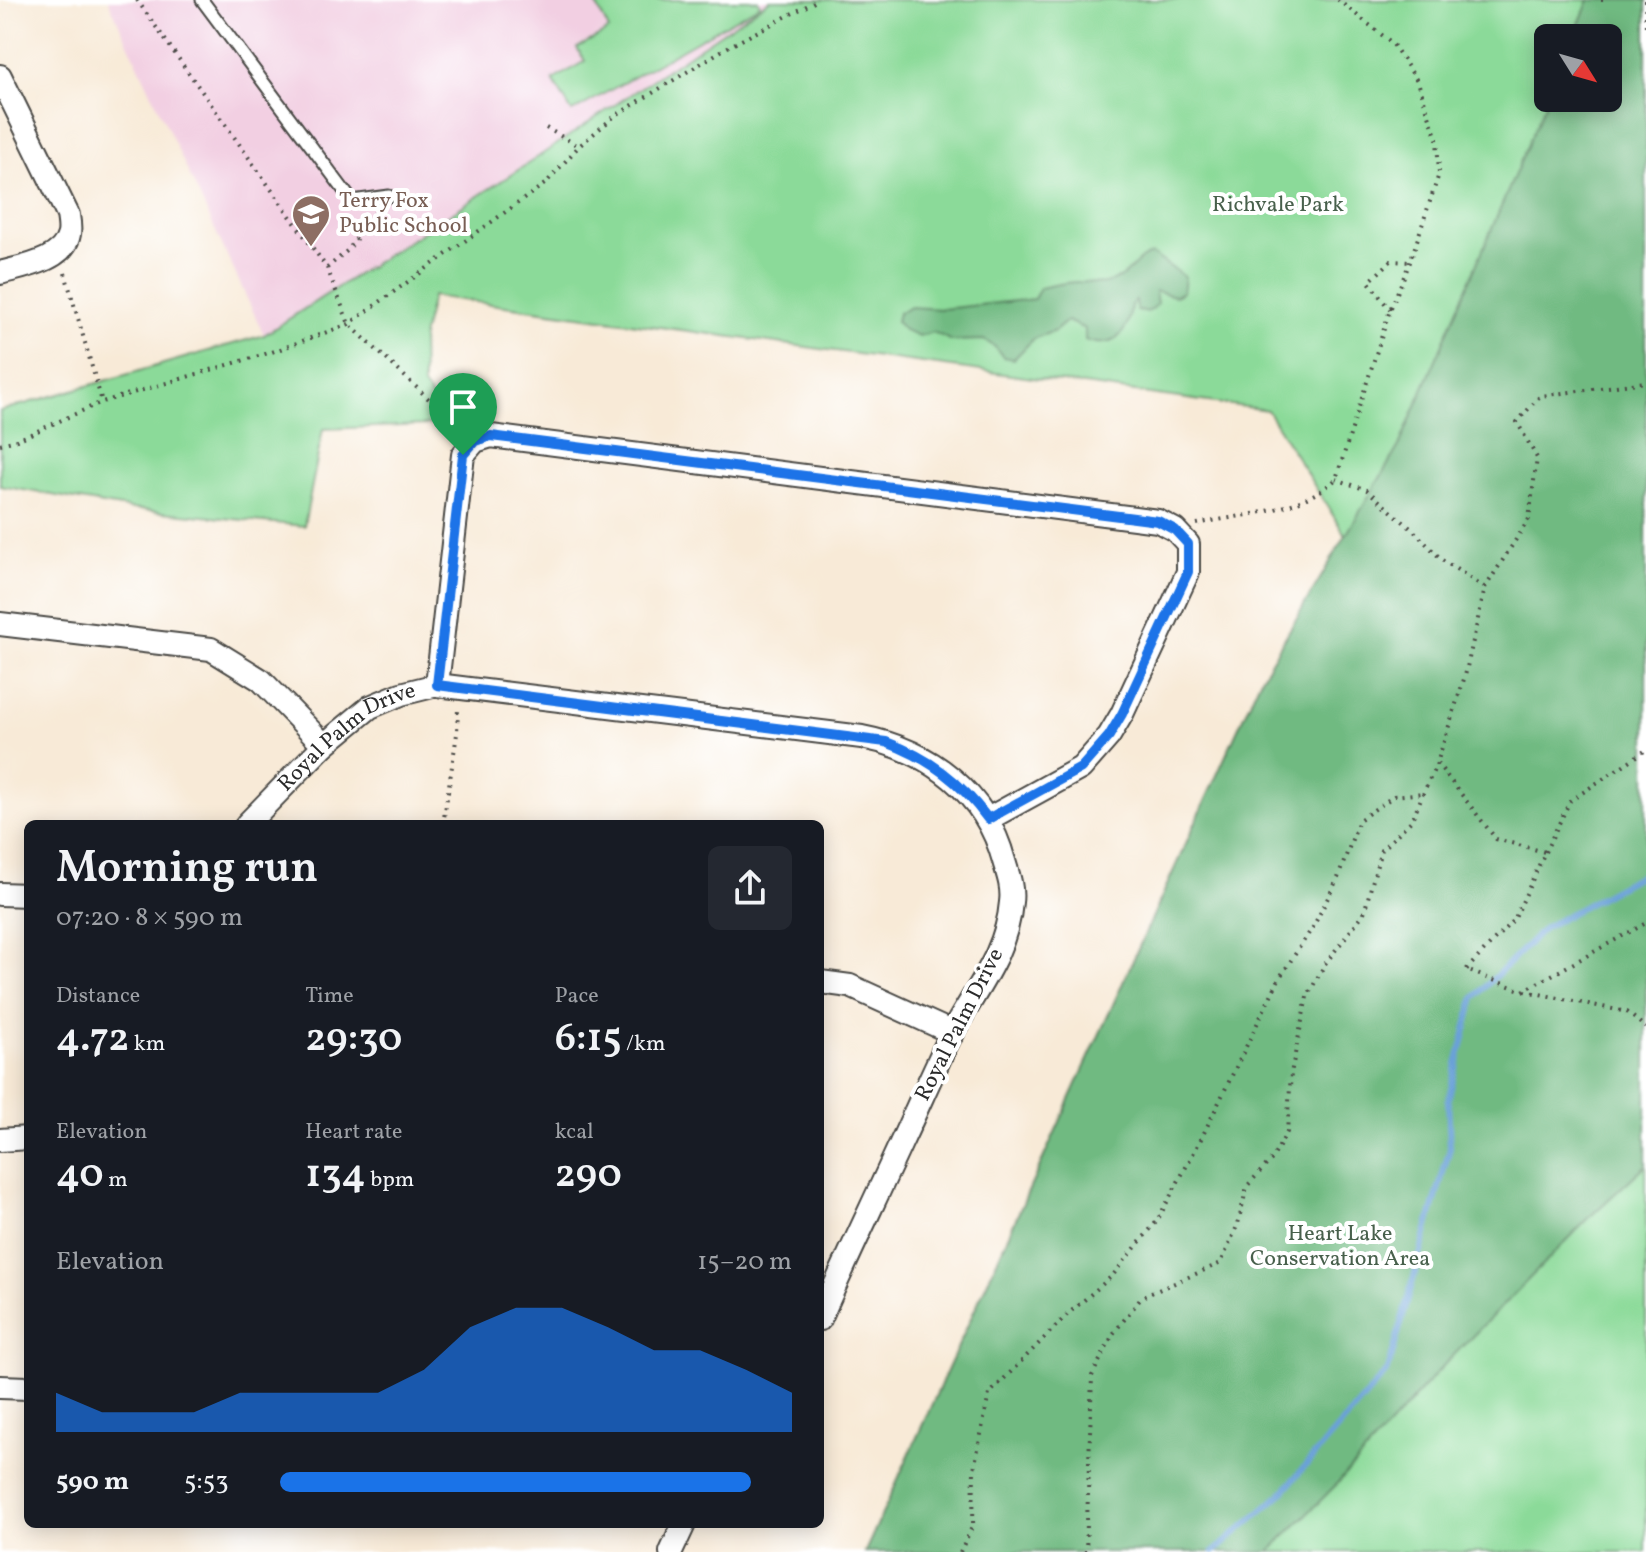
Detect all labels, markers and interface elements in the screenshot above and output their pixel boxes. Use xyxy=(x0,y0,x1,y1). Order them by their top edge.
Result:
north arrow xyxy=(1534,24,1622,112)
map controls xyxy=(1534,24,1622,112)
place label: Terry Fox Public School xyxy=(339,186,468,242)
park label: Richvale Park xyxy=(1212,190,1344,221)
school or university icon: Terry Fox Public School xyxy=(290,193,332,248)
pin xyxy=(429,373,497,455)
icon: arrive xyxy=(441,385,485,429)
street label: Royal Palm Drive xyxy=(271,675,419,799)
text: Morning run xyxy=(56,839,318,900)
button: share xyxy=(708,846,792,930)
text: 07:20 · 8 × 590 m xyxy=(56,900,243,936)
street label: Royal Palm Drive xyxy=(908,943,1012,1107)
text: Distance xyxy=(56,981,140,1012)
text: Time xyxy=(305,981,354,1012)
text: Pace xyxy=(555,981,599,1012)
text: 4.72 xyxy=(56,1012,129,1068)
text: 29:30 xyxy=(305,1012,402,1068)
text: 6:15 xyxy=(555,1012,622,1068)
text: km xyxy=(129,1029,165,1060)
text: /km xyxy=(622,1029,666,1060)
text: Elevation xyxy=(56,1117,147,1148)
text: Heart rate xyxy=(305,1117,402,1148)
text: kcal xyxy=(555,1117,594,1148)
text: 40 xyxy=(56,1148,104,1204)
text: 134 xyxy=(305,1148,366,1204)
text: 290 xyxy=(555,1148,622,1204)
text: m xyxy=(104,1165,128,1196)
text: bpm xyxy=(366,1165,414,1196)
park label: Heart Lake Conservation Area xyxy=(1250,1219,1430,1275)
text: Elevation xyxy=(56,1244,164,1280)
text: 15–20 m xyxy=(697,1244,792,1280)
text: 590 m xyxy=(56,1464,129,1500)
text: 5:53 xyxy=(184,1464,229,1500)

